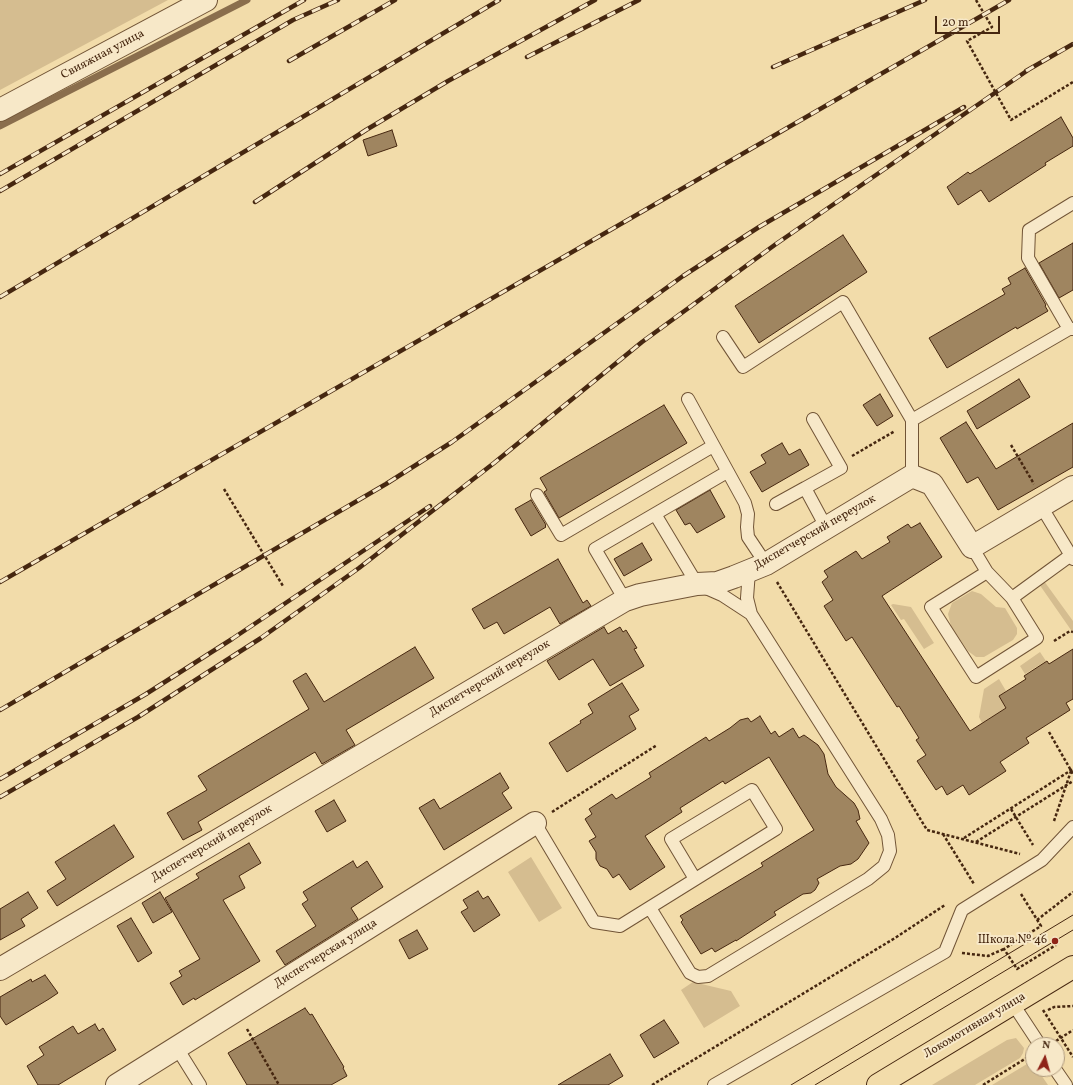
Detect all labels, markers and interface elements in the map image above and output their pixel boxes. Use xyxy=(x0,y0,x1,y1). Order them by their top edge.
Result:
scale bar xyxy=(937,8,1002,34)
text: 20 m xyxy=(942,15,969,31)
street label: Свияжная улица xyxy=(59,27,147,83)
street label: Диспетчерский переулок xyxy=(751,492,879,574)
street label: Диспетчерский переулок xyxy=(427,637,553,721)
street label: Диспетчерский переулок xyxy=(149,802,275,886)
street label: Диспетчерская улица xyxy=(272,916,380,992)
place label: Школа № 46 xyxy=(978,934,1047,948)
marker: Школа № 46 xyxy=(1050,936,1060,946)
street label: Локомотивная улица xyxy=(921,990,1029,1062)
north arrow xyxy=(1025,1037,1065,1077)
text: N xyxy=(1041,1038,1051,1053)

